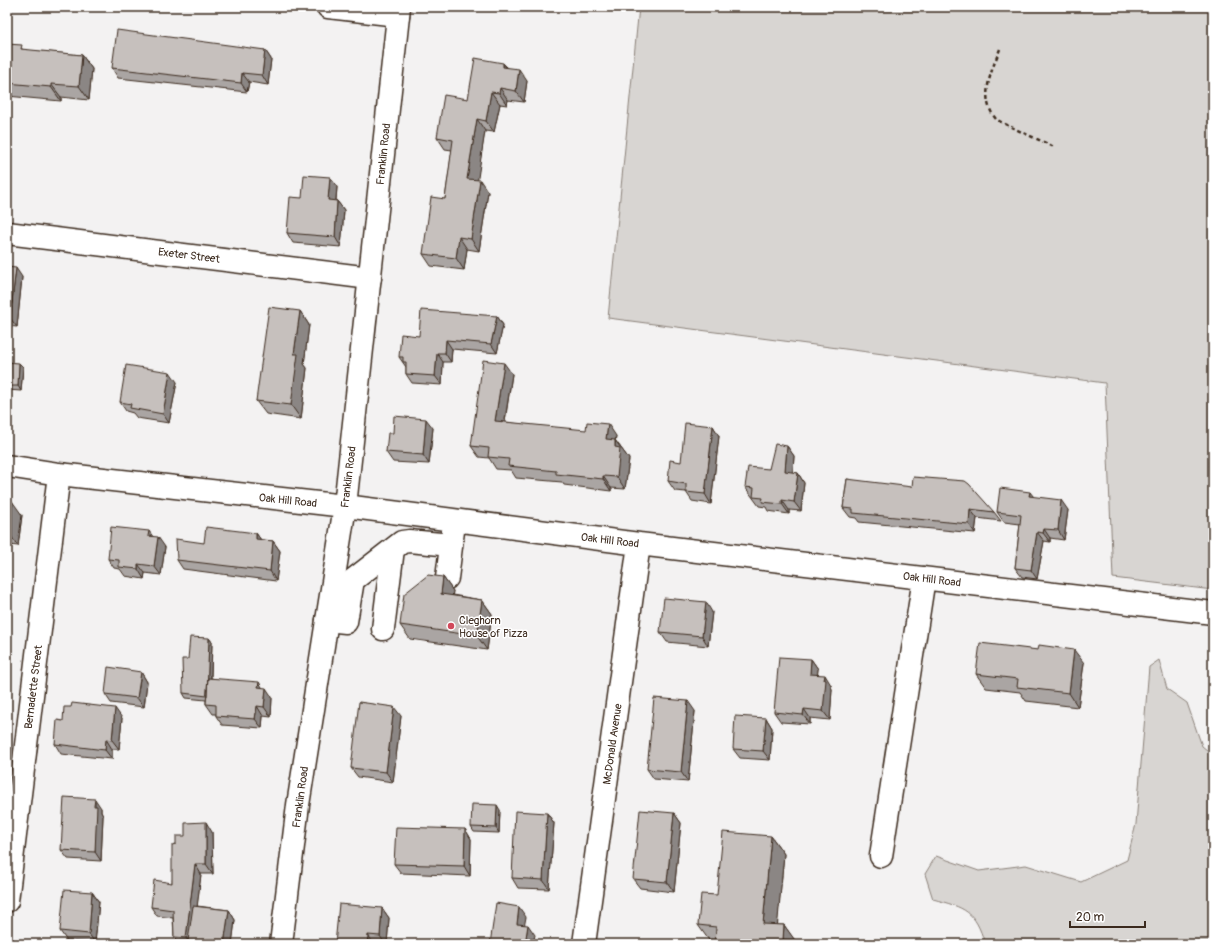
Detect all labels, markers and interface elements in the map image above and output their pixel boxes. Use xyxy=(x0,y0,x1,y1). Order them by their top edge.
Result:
street label: Franklin Road xyxy=(374,123,393,186)
street label: Exeter Street xyxy=(157,245,221,266)
street label: Franklin Road xyxy=(338,445,359,509)
street label: Oak Hill Road xyxy=(258,491,318,510)
street label: Oak Hill Road xyxy=(580,530,640,551)
street label: Oak Hill Road xyxy=(902,569,962,590)
place label: Cleghorn House of Pizza xyxy=(459,614,528,640)
marker: Cleghorn House of Pizza xyxy=(446,621,456,631)
street label: Bernadette Street xyxy=(22,644,45,730)
street label: McDonald Avenue xyxy=(600,702,625,785)
street label: Franklin Road xyxy=(290,765,311,829)
scale bar xyxy=(1070,903,1145,929)
text: 20 m xyxy=(1076,910,1105,925)

